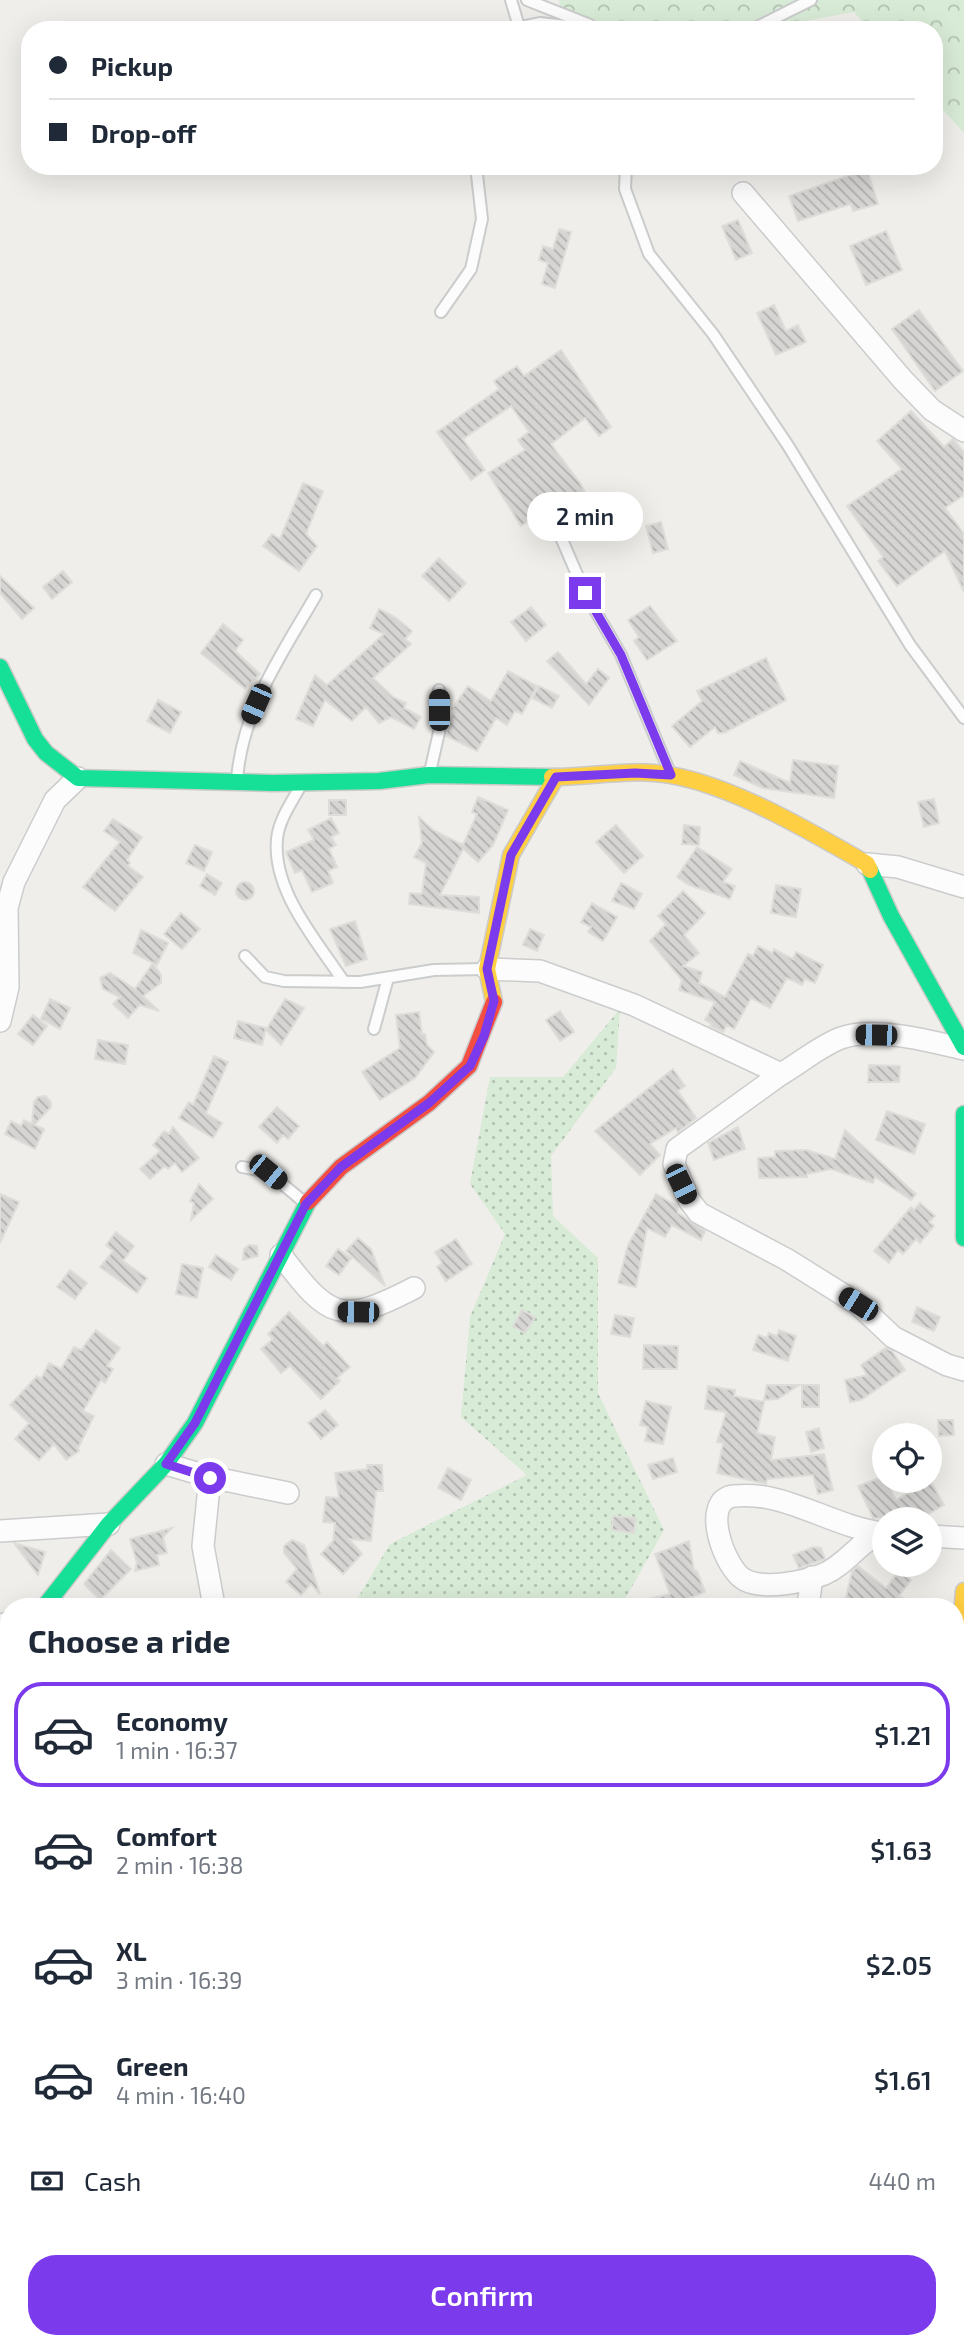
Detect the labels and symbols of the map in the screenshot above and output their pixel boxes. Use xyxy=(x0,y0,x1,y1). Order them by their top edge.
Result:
callout: 2 min xyxy=(527,491,643,540)
route end xyxy=(569,577,601,609)
car xyxy=(238,681,275,727)
car xyxy=(429,689,450,731)
car xyxy=(855,1024,898,1046)
car xyxy=(246,1151,291,1193)
car xyxy=(663,1161,700,1207)
car xyxy=(835,1284,882,1324)
car xyxy=(337,1301,380,1323)
route start xyxy=(194,1462,226,1494)

